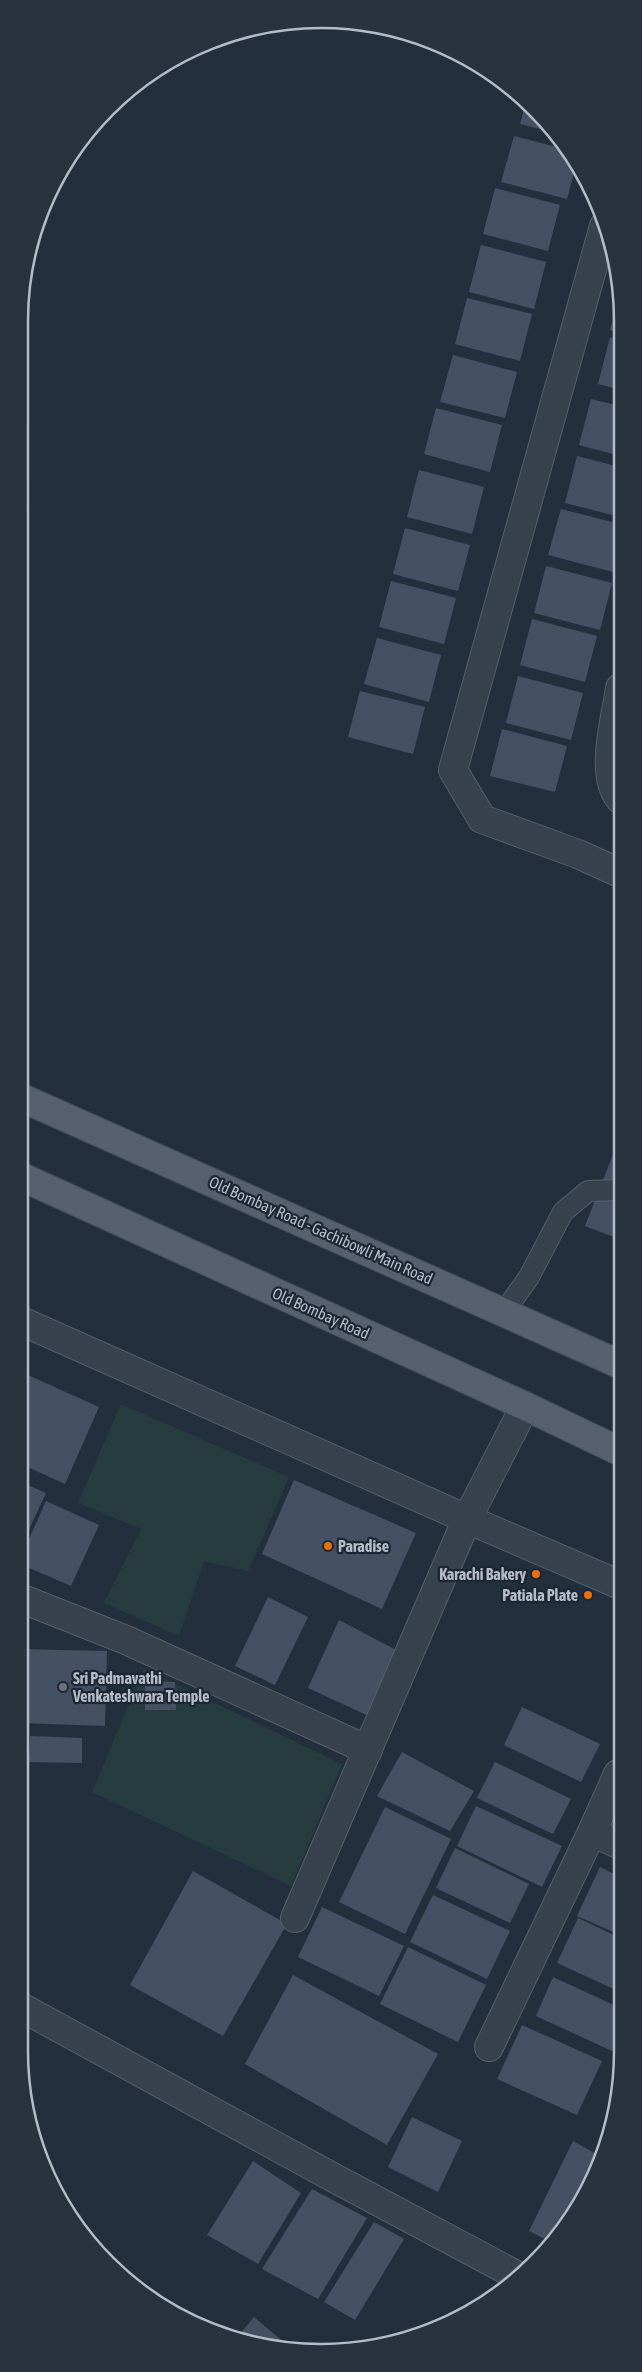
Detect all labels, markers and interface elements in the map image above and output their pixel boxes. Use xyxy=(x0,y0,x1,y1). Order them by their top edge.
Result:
street label: Old Bombay Road - Gachibowli Main Road xyxy=(206,1172,436,1289)
street label: Old Bombay Road xyxy=(269,1284,372,1343)
place label: Paradise xyxy=(338,1537,389,1555)
marker: Paradise xyxy=(322,1540,334,1552)
place label: Karachi Bakery xyxy=(439,1565,526,1583)
marker: Karachi Bakery xyxy=(530,1568,542,1580)
place label: Patiala Plate xyxy=(502,1586,578,1604)
marker: Patiala Plate xyxy=(582,1589,594,1601)
place label: Sri Padmavathi Venkateshwara Temple xyxy=(72,1669,210,1705)
marker: Sri Padmavathi Venkateshwara Temple xyxy=(57,1681,69,1693)

